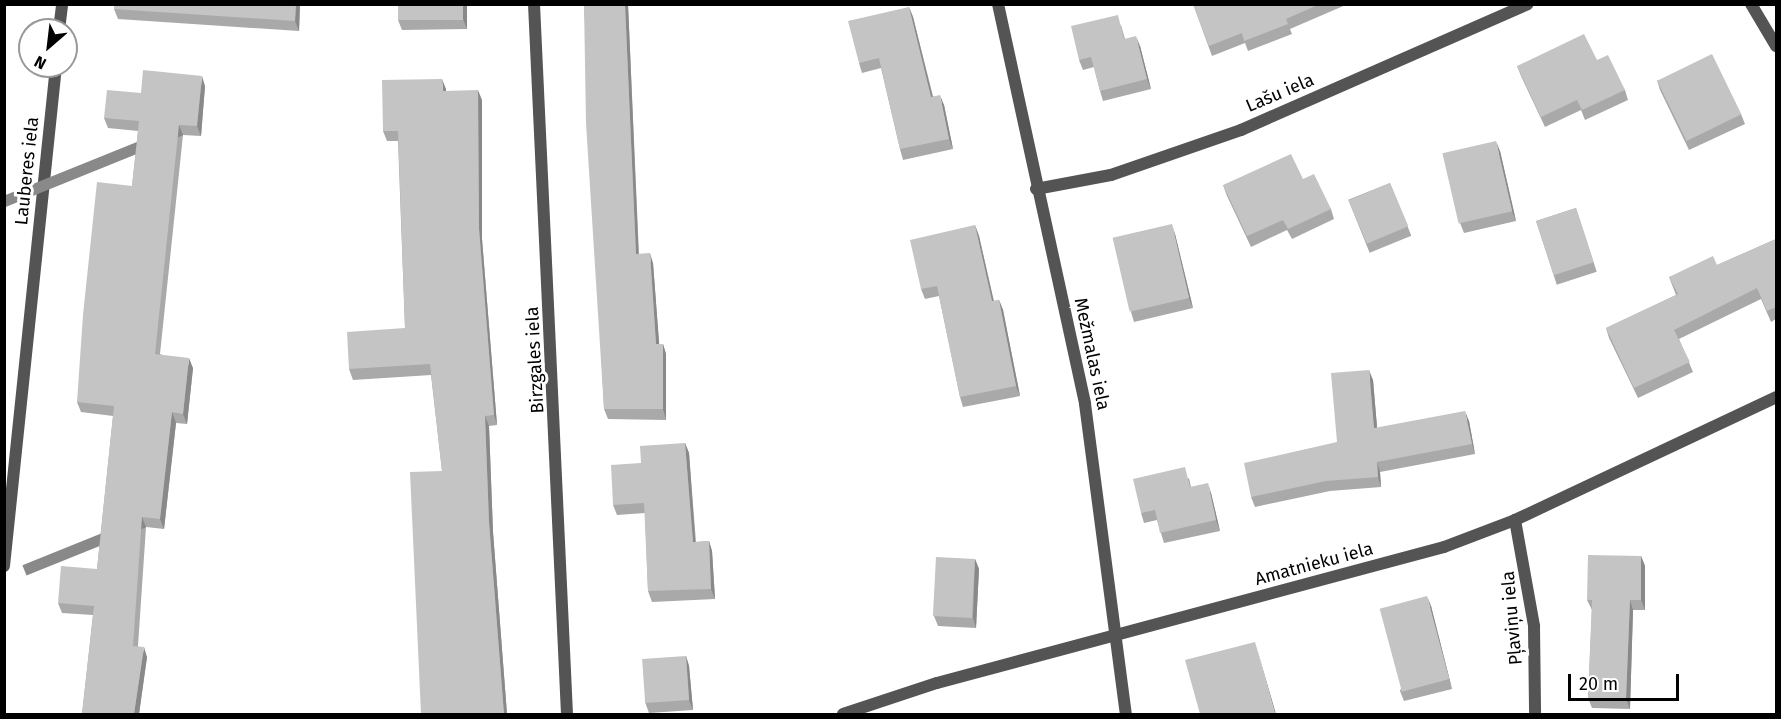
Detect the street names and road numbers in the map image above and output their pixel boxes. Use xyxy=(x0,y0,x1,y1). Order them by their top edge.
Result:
street label: Lašu iela xyxy=(1243,69,1317,117)
street label: Lauberes iela xyxy=(11,116,43,226)
street label: Mežmalas iela xyxy=(1070,296,1114,412)
street label: Birzgales iela xyxy=(521,306,549,414)
street label: Amatnieku iela xyxy=(1252,538,1376,590)
street label: Pļaviņu iela xyxy=(1497,570,1527,666)

